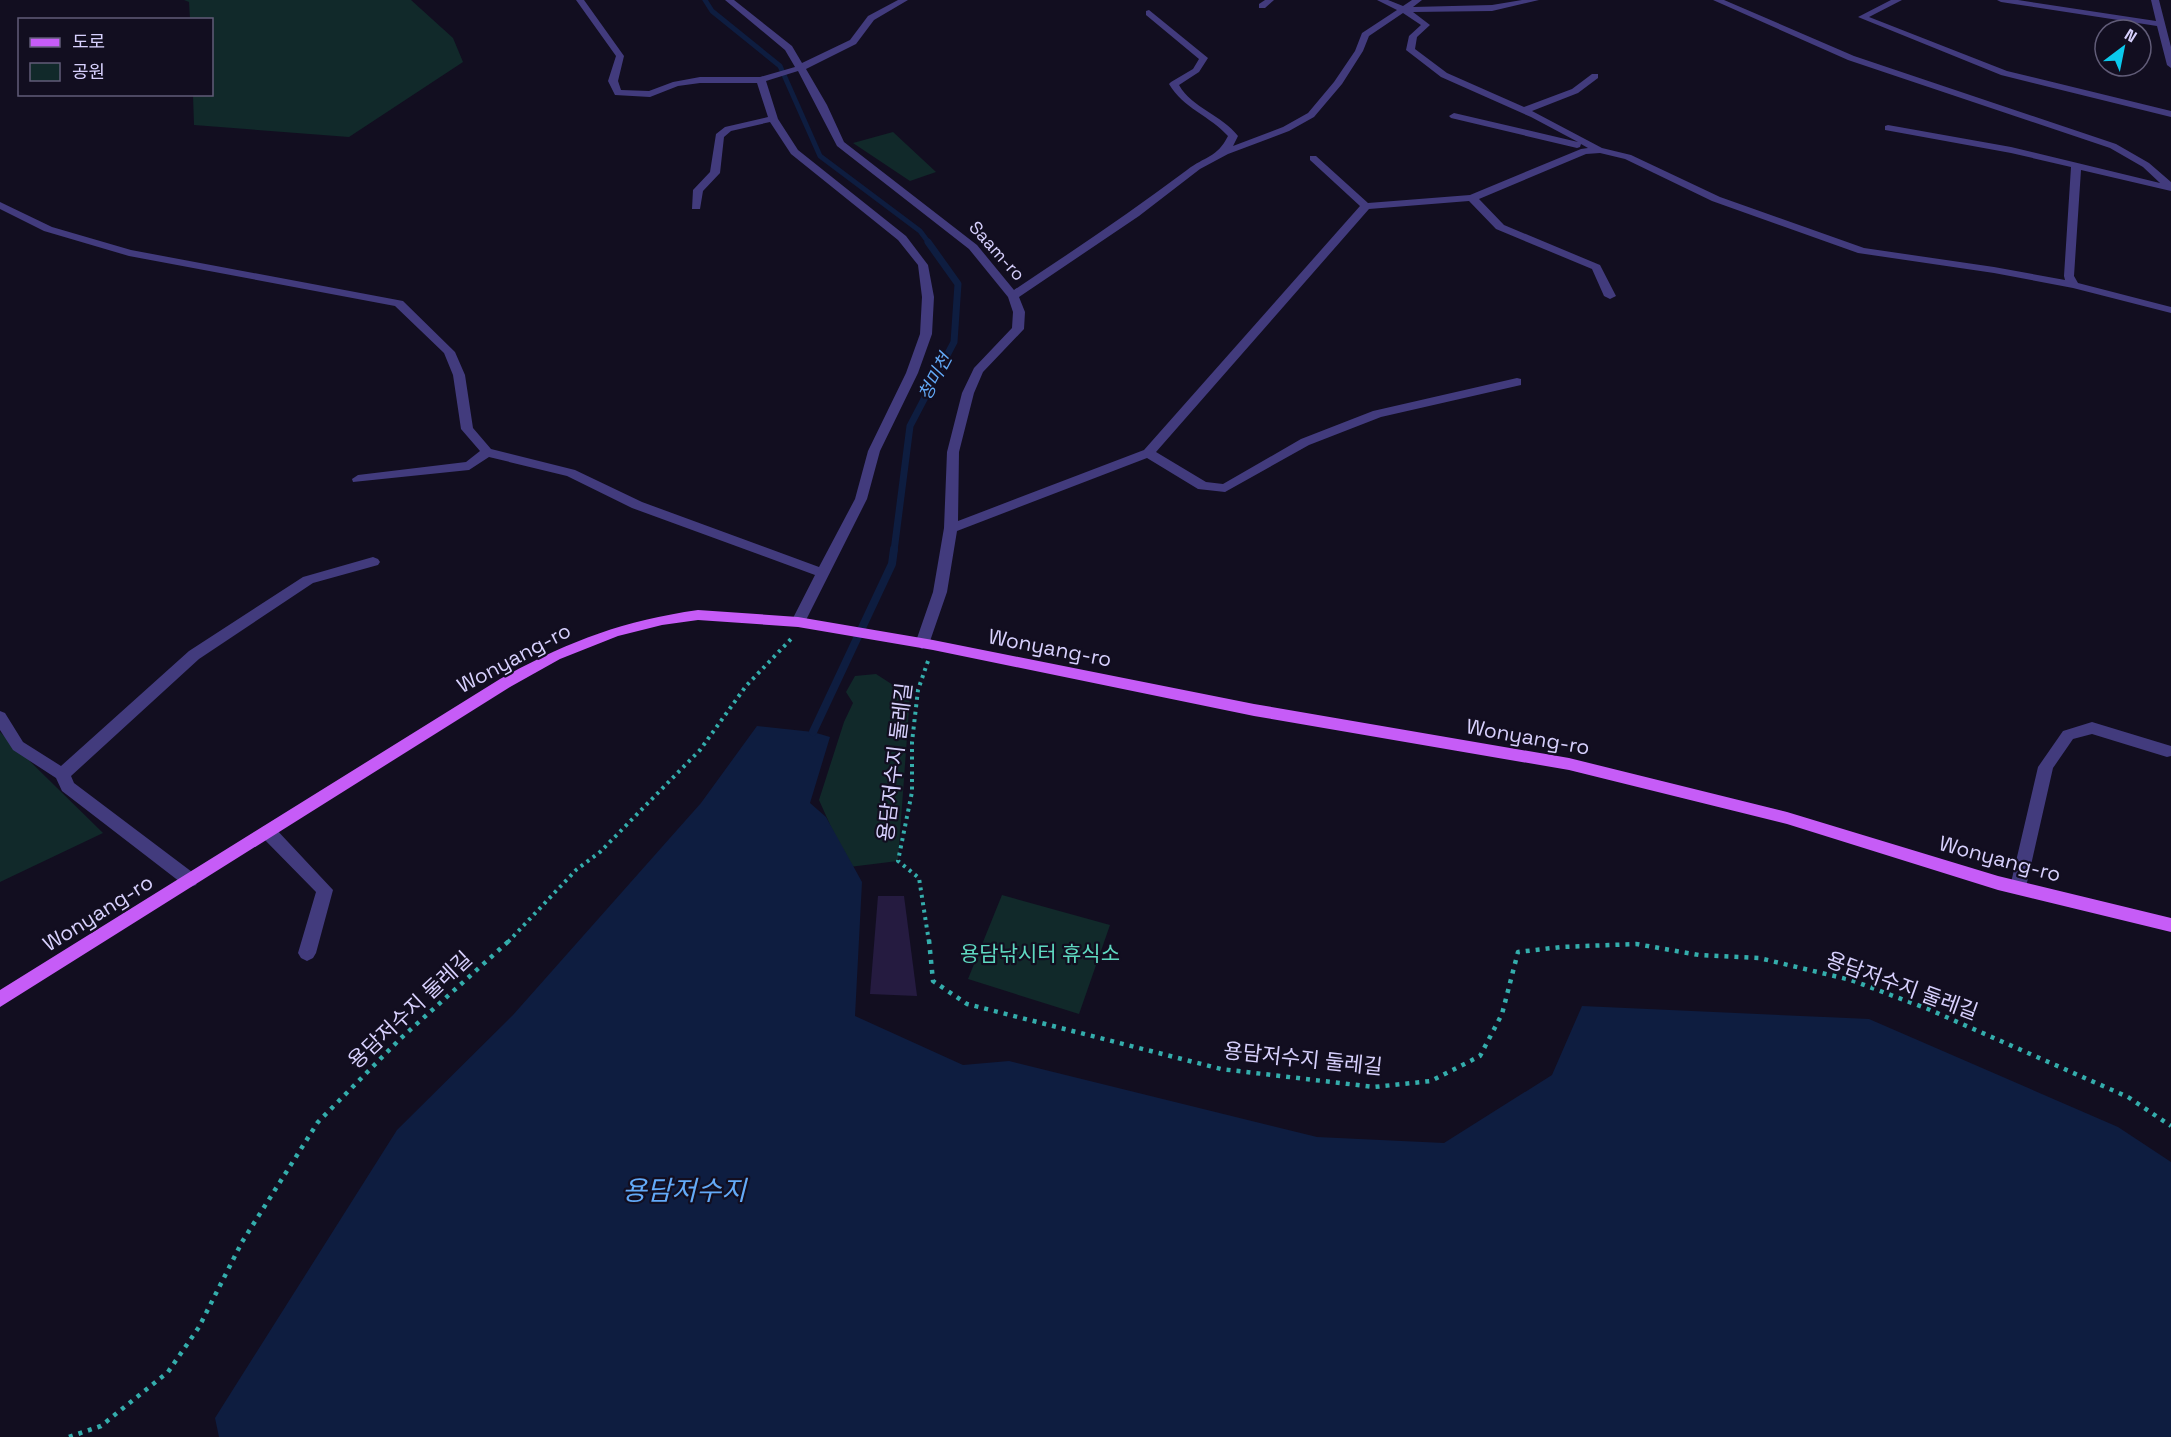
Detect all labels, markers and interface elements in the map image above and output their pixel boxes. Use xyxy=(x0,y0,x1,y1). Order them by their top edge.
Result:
legend xyxy=(18,18,213,96)
north arrow xyxy=(2093,18,2153,78)
text: N xyxy=(2121,24,2141,47)
text: 도로 xyxy=(72,30,105,53)
text: 공원 xyxy=(72,60,105,83)
street label: Saam-ro xyxy=(964,216,1030,285)
water label: 청미천 xyxy=(913,347,958,404)
street label: Wonyang-ro xyxy=(452,616,575,699)
street label: Wonyang-ro xyxy=(986,622,1114,673)
street label: 용담저수지 둘레길 xyxy=(871,681,918,843)
street label: Wonyang-ro xyxy=(1464,712,1592,761)
street label: Wonyang-ro xyxy=(1936,829,2064,888)
street label: Wonyang-ro xyxy=(38,868,158,957)
park label: 용담낚시터 휴식소 xyxy=(960,940,1120,967)
street label: 용담저수지 둘레길 xyxy=(342,945,477,1074)
street label: 용담저수지 둘레길 xyxy=(1822,945,1982,1026)
street label: 용담저수지 둘레길 xyxy=(1222,1037,1384,1080)
water label: 용담저수지 xyxy=(622,1173,748,1208)

